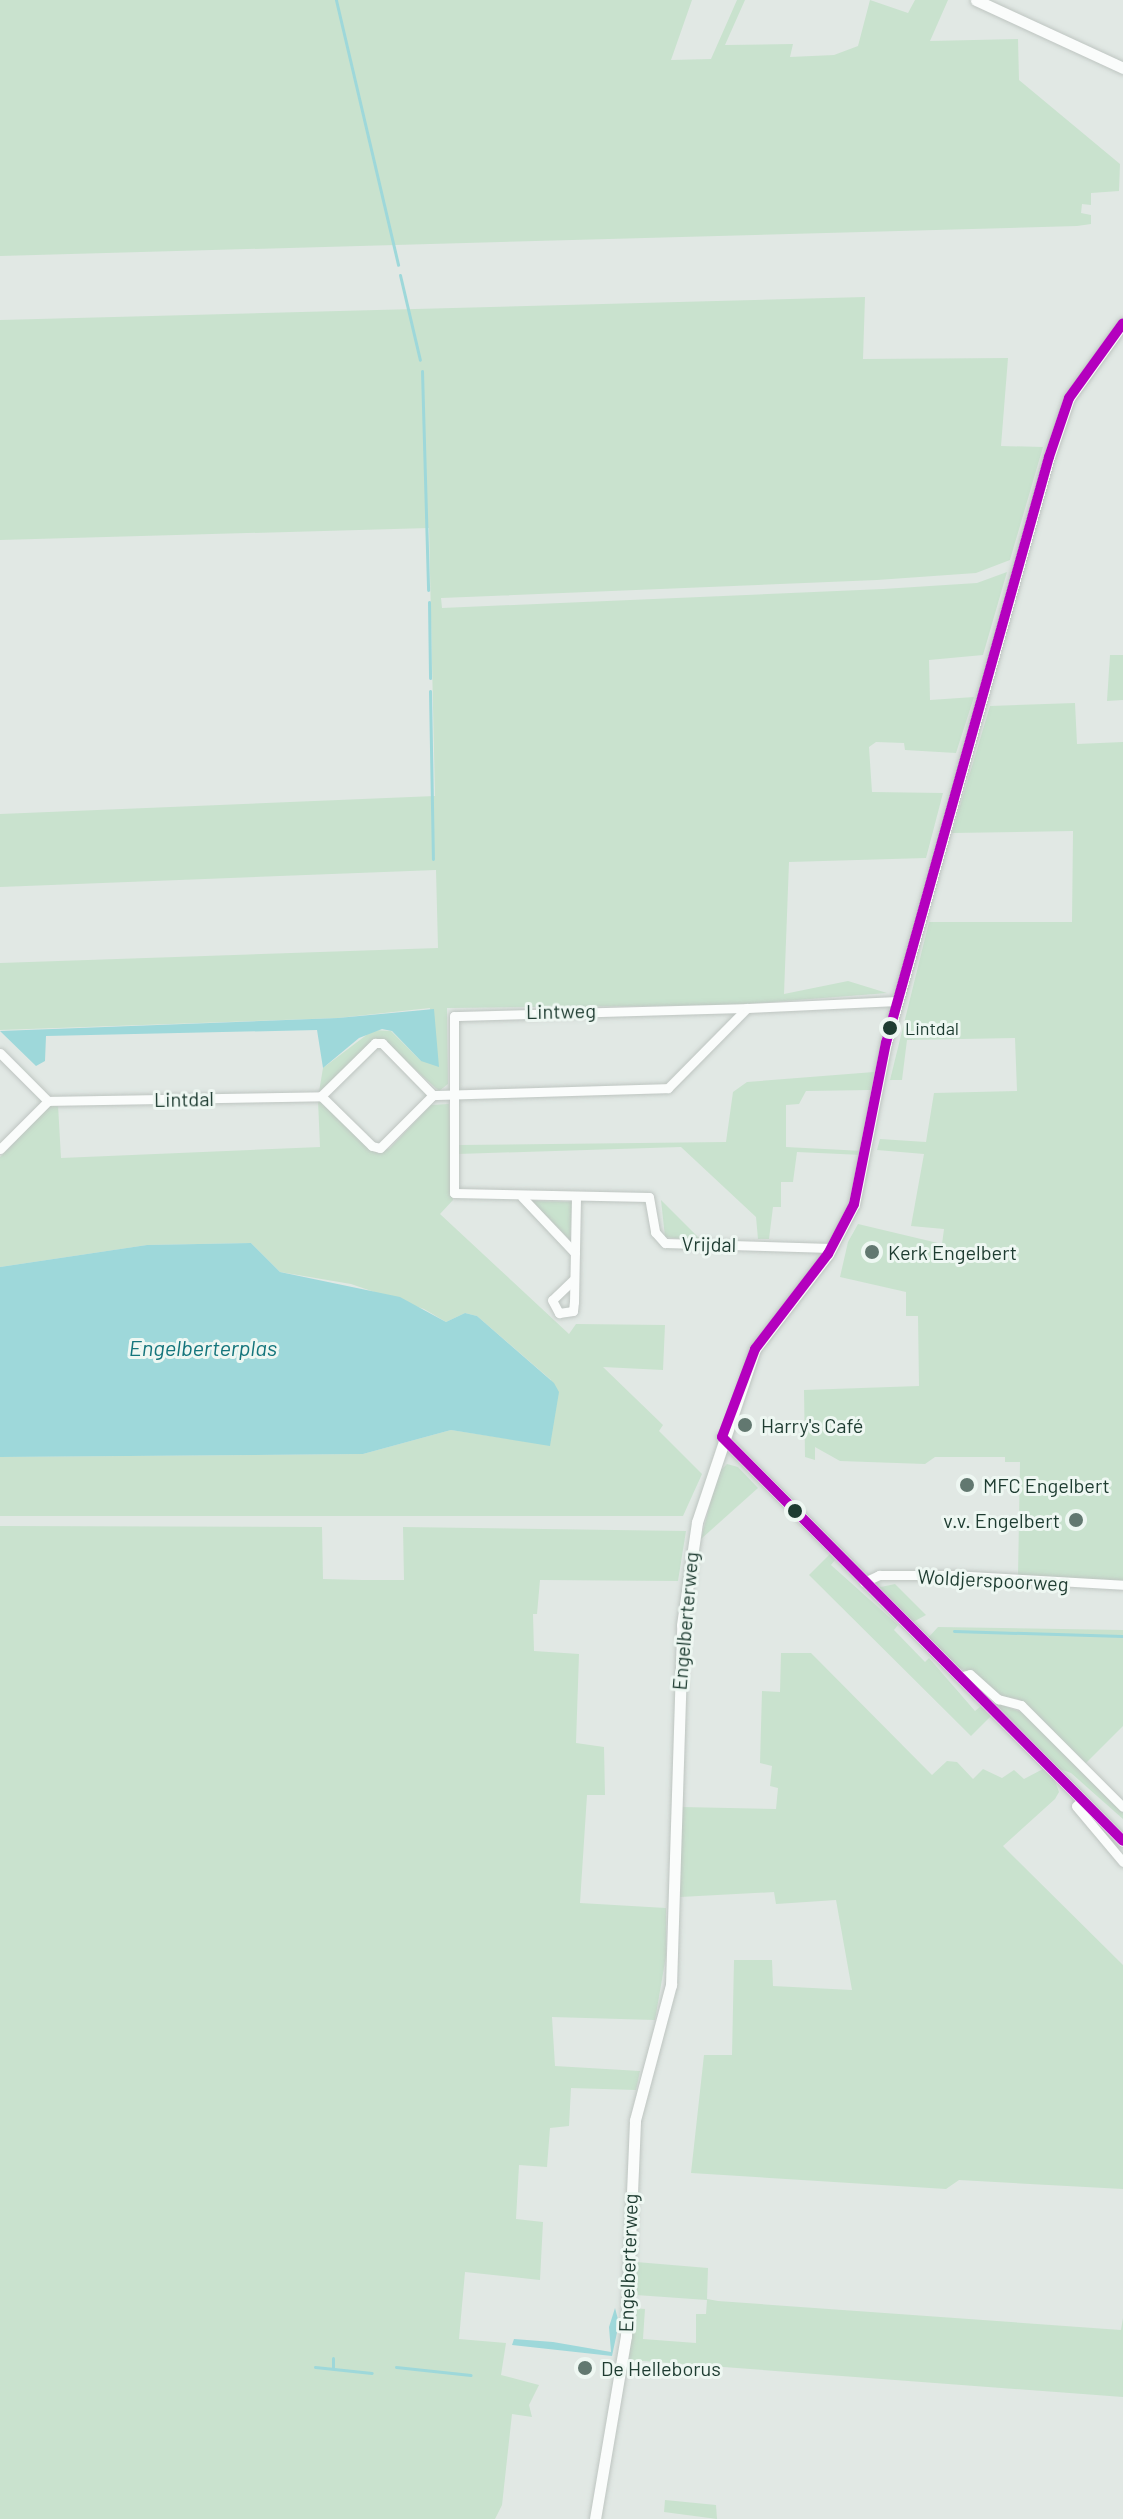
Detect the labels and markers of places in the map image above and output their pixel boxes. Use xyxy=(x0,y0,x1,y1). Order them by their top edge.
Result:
place label: Lintdal xyxy=(905,1017,959,1039)
marker: Lintdal xyxy=(882,1020,898,1036)
place label: Kerk Engelbert xyxy=(888,1240,1017,1264)
marker: Kerk Engelbert xyxy=(863,1243,881,1261)
place label: Harry's Café xyxy=(761,1413,863,1437)
marker: Harry's Café xyxy=(736,1416,754,1434)
place label: MFC Engelbert xyxy=(983,1473,1110,1497)
marker: MFC Engelbert xyxy=(958,1476,976,1494)
unlabelled marker xyxy=(787,1503,803,1519)
place label: v.v. Engelbert xyxy=(943,1508,1060,1532)
marker: v.v. Engelbert xyxy=(1067,1511,1085,1529)
place label: De Helleborus xyxy=(601,2356,721,2380)
marker: De Helleborus xyxy=(576,2359,594,2377)

